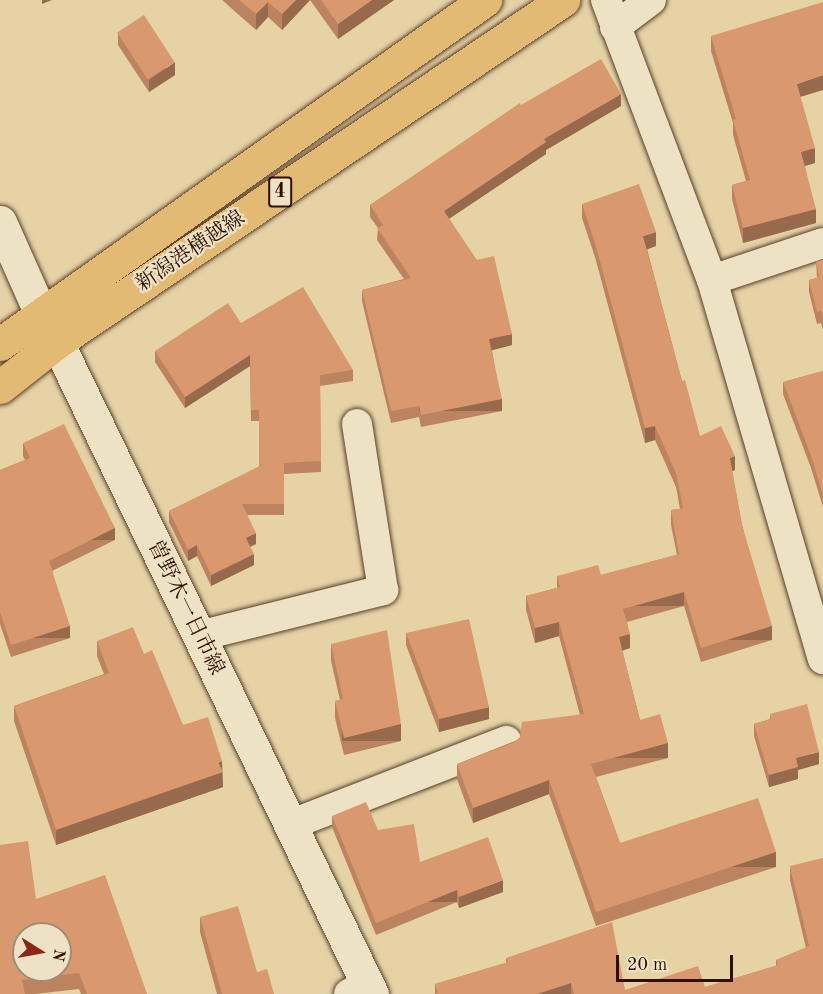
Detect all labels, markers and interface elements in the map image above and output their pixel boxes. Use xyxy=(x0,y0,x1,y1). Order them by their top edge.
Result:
road number: 4 xyxy=(268,175,292,209)
street label: 新潟港横越線 xyxy=(132,206,250,298)
street label: 曽野木一日市線 xyxy=(141,536,229,680)
north arrow xyxy=(12,922,72,982)
scale bar xyxy=(619,943,736,981)
text: N xyxy=(49,948,67,963)
text: 20 m xyxy=(627,956,667,974)

